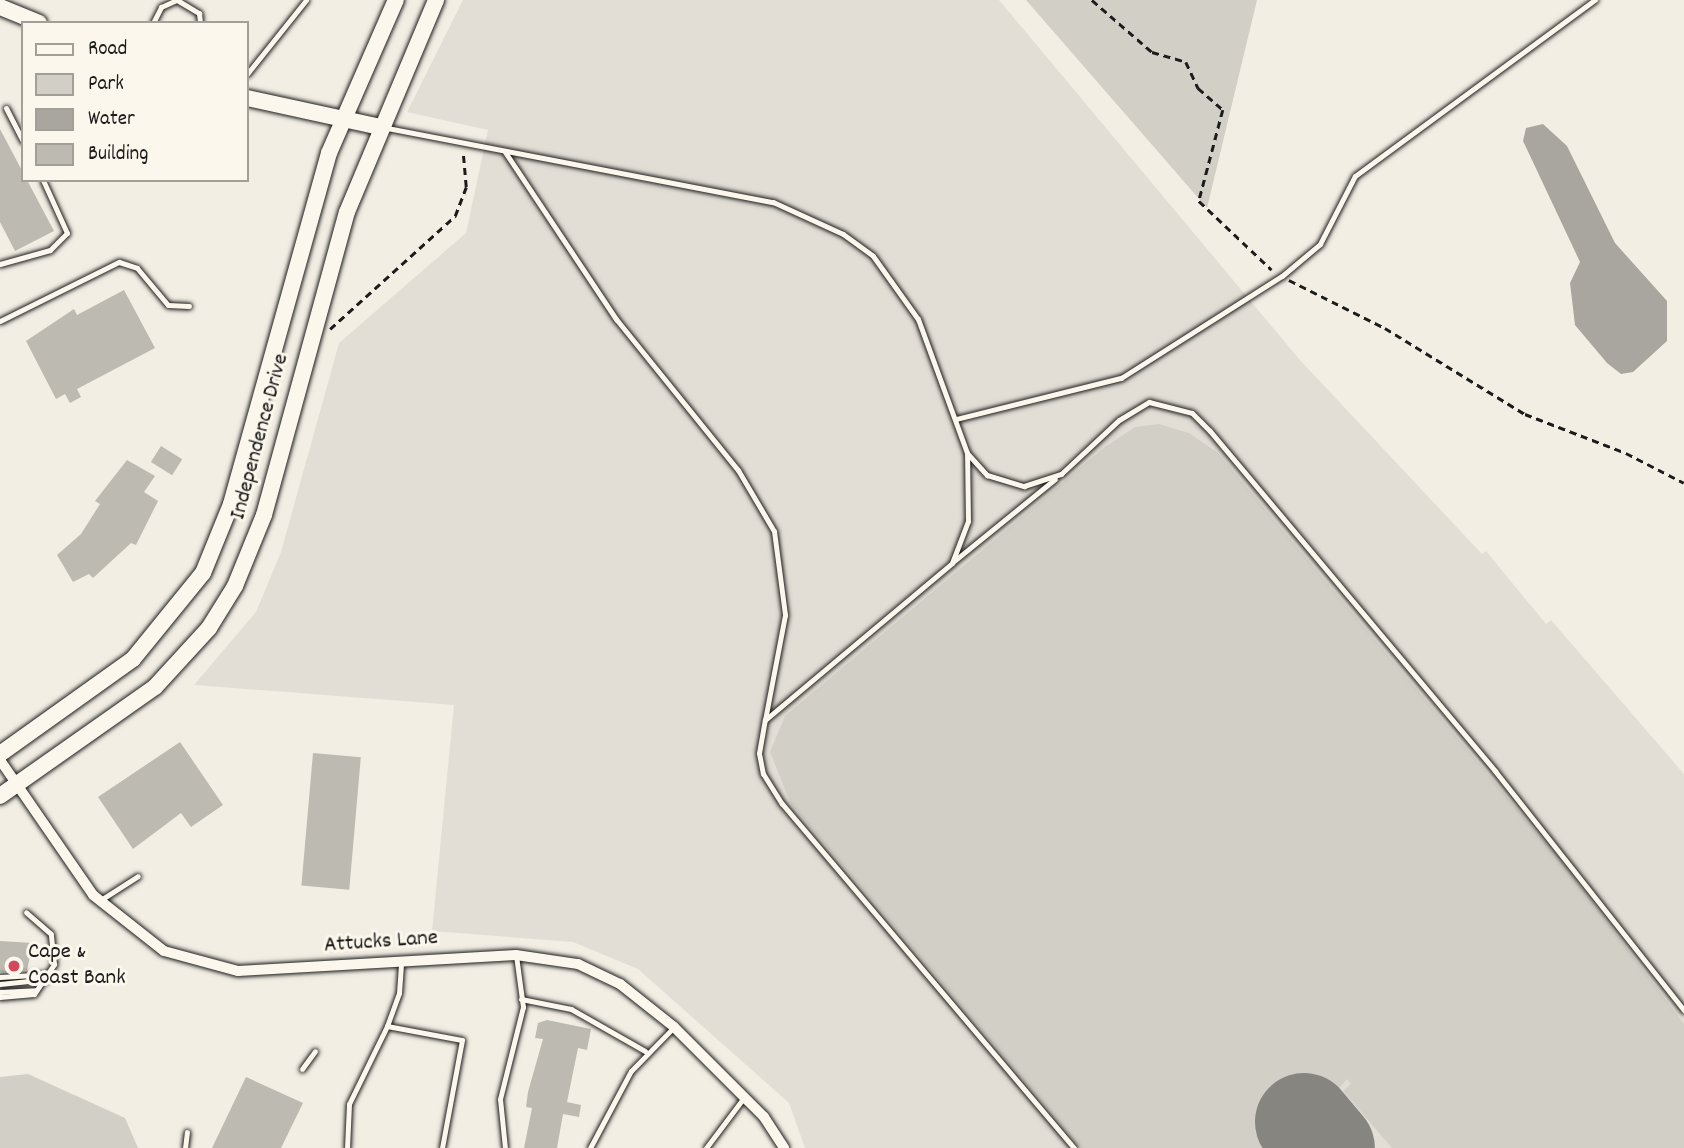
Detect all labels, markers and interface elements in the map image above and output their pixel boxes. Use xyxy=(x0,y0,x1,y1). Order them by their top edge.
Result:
legend xyxy=(21,21,248,182)
text: Road xyxy=(88,35,127,65)
text: Park xyxy=(88,70,124,100)
text: Water xyxy=(88,105,135,135)
text: Building xyxy=(88,140,148,170)
street label: Independence Drive xyxy=(226,351,296,523)
street label: Attucks Lane xyxy=(323,925,439,961)
place label: Cape & Coast Bank xyxy=(28,939,126,993)
marker: Cape & Coast Bank xyxy=(6,958,22,974)

